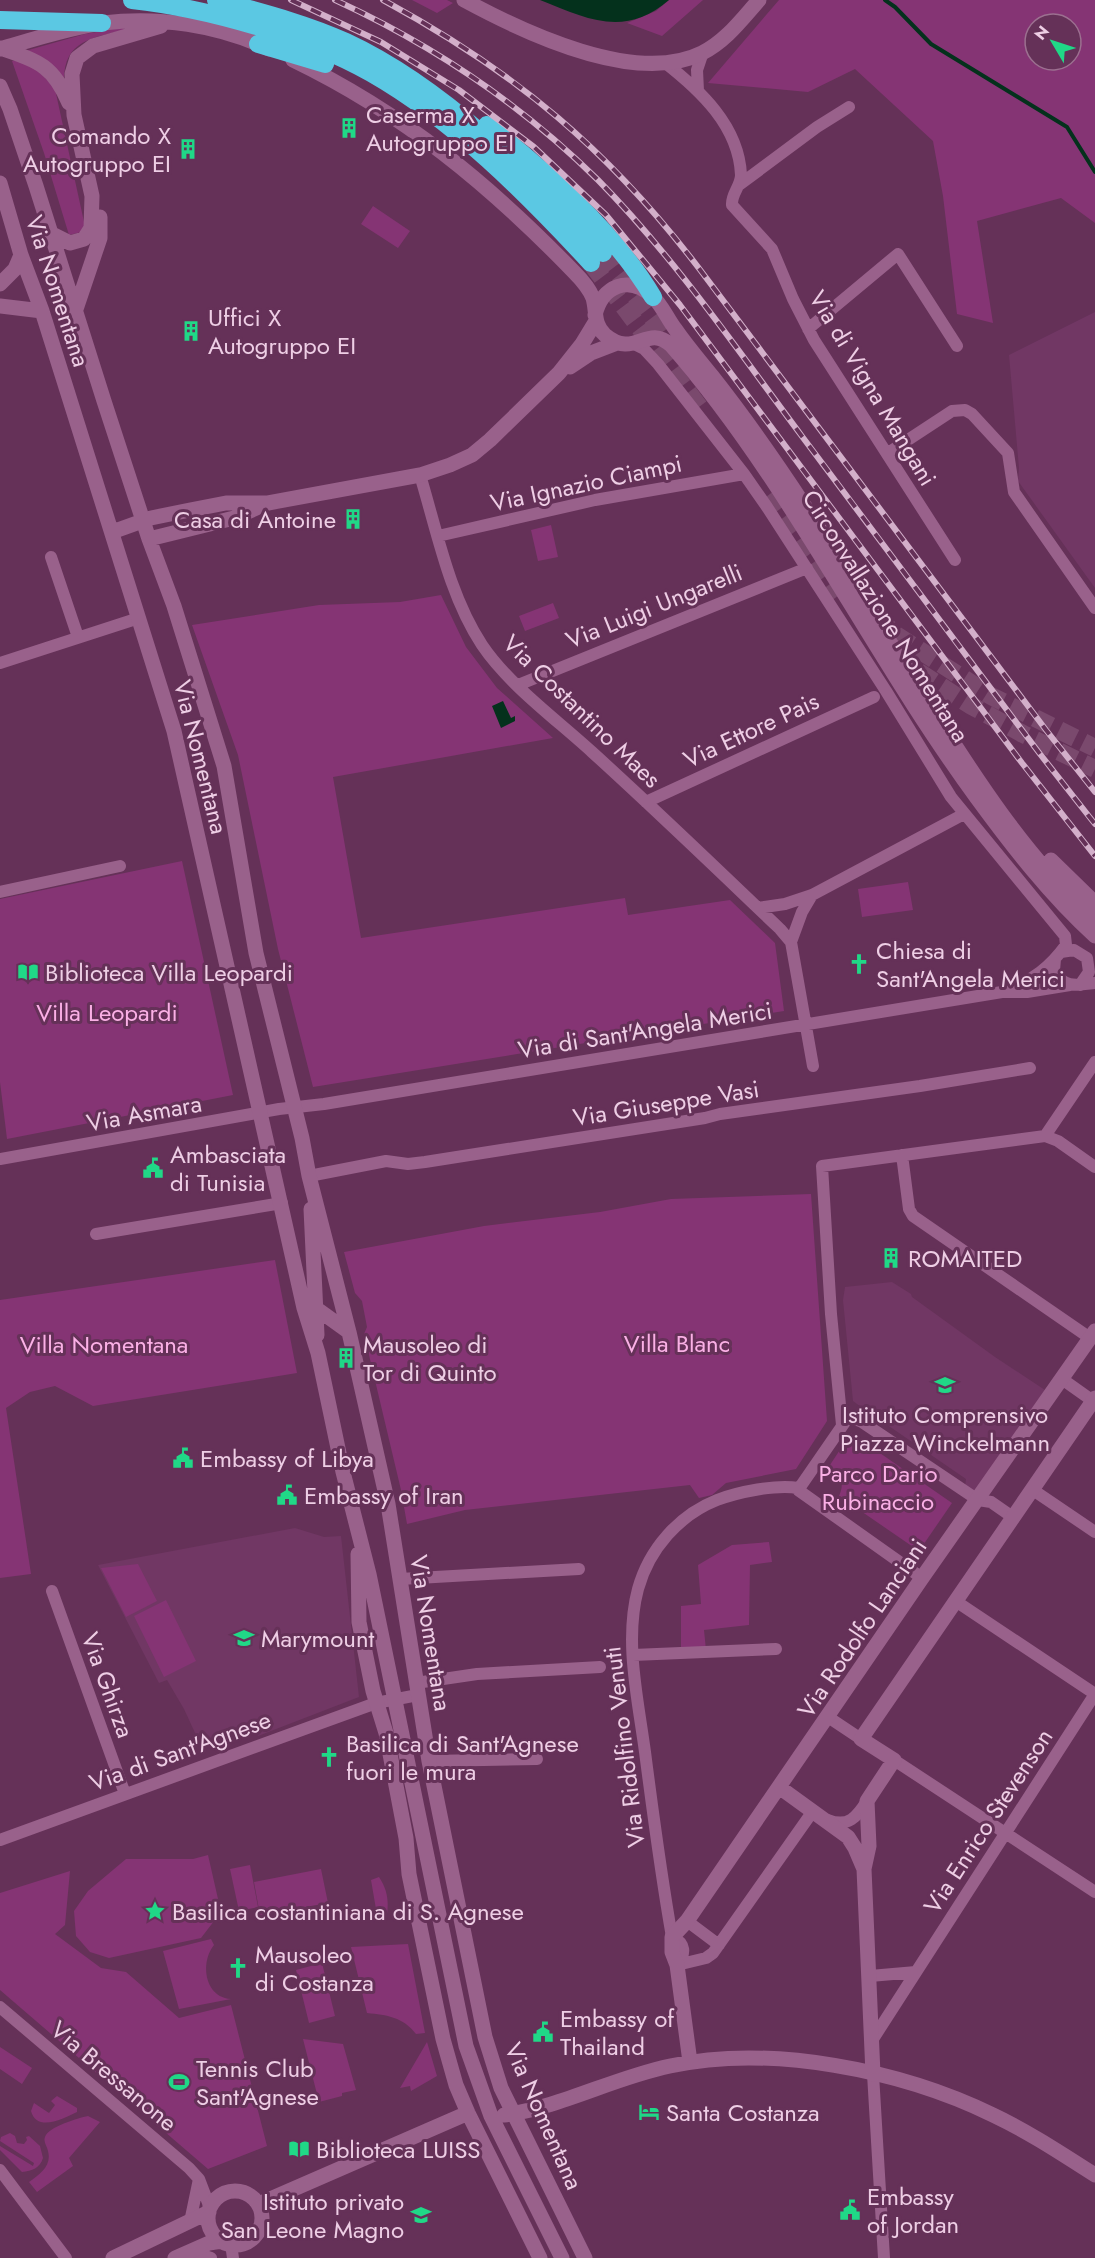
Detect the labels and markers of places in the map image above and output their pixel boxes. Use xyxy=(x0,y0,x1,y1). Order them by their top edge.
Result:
place label: Caserma X Autogruppo EI xyxy=(366,97,514,160)
building icon: Caserma X Autogruppo EI xyxy=(337,116,361,140)
place label: Comando X Autogruppo EI xyxy=(23,118,172,181)
building icon: Comando X Autogruppo EI xyxy=(176,137,200,161)
place label: Uffici X Autogruppo EI xyxy=(208,300,356,363)
building icon: Uffici X Autogruppo EI xyxy=(179,319,203,343)
place label: Casa di Antoine xyxy=(174,502,336,537)
building icon: Casa di Antoine xyxy=(341,507,365,531)
place label: Chiesa di Sant'Angela Merici xyxy=(876,933,1065,996)
church icon: Chiesa di Sant'Angela Merici xyxy=(847,952,871,976)
place label: Biblioteca Villa Leopardi xyxy=(45,955,293,990)
library icon: Biblioteca Villa Leopardi xyxy=(16,960,40,984)
place label: Ambasciata di Tunisia xyxy=(170,1137,286,1200)
public building icon: Ambasciata di Tunisia xyxy=(141,1156,165,1180)
place label: ROMAITED xyxy=(908,1241,1022,1276)
building icon: ROMAITED xyxy=(879,1246,903,1270)
place label: Mausoleo di Tor di Quinto xyxy=(363,1327,497,1390)
building icon: Mausoleo di Tor di Quinto xyxy=(334,1346,358,1370)
school or university icon: Istituto Comprensivo Piazza Winckelmann xyxy=(933,1373,957,1397)
place label: Istituto Comprensivo Piazza Winckelmann xyxy=(840,1397,1050,1460)
place label: Embassy of Libya xyxy=(200,1441,374,1476)
public building icon: Embassy of Libya xyxy=(171,1446,195,1470)
place label: Embassy of Iran xyxy=(304,1478,464,1513)
public building icon: Embassy of Iran xyxy=(275,1483,299,1507)
place label: Marymount xyxy=(261,1621,375,1656)
school or university icon: Marymount xyxy=(232,1626,256,1650)
place label: Basilica di Sant'Agnese fuori le mura xyxy=(346,1726,579,1789)
church icon: Basilica di Sant'Agnese fuori le mura xyxy=(317,1745,341,1769)
place label: Basilica costantiniana di S. Agnese xyxy=(172,1894,524,1929)
place icon: Basilica costantiniana di S. Agnese xyxy=(143,1899,167,1923)
place label: Mausoleo di Costanza xyxy=(255,1937,374,2000)
church icon: Mausoleo di Costanza xyxy=(226,1956,250,1980)
place label: Embassy of Thailand xyxy=(560,2001,675,2064)
public building icon: Embassy of Thailand xyxy=(531,2020,555,2044)
place label: Tennis Club Sant'Agnese xyxy=(196,2051,319,2114)
sports icon: Tennis Club Sant'Agnese xyxy=(167,2070,191,2094)
place label: Santa Costanza xyxy=(666,2095,820,2130)
hotel icon: Santa Costanza xyxy=(637,2100,661,2124)
place label: Biblioteca LUISS xyxy=(316,2132,481,2167)
library icon: Biblioteca LUISS xyxy=(287,2137,311,2161)
place label: Embassy of Jordan xyxy=(867,2179,959,2242)
place label: Istituto privato San Leone Magno xyxy=(221,2184,404,2247)
public building icon: Embassy of Jordan xyxy=(838,2198,862,2222)
school or university icon: Istituto privato San Leone Magno xyxy=(409,2203,433,2227)

